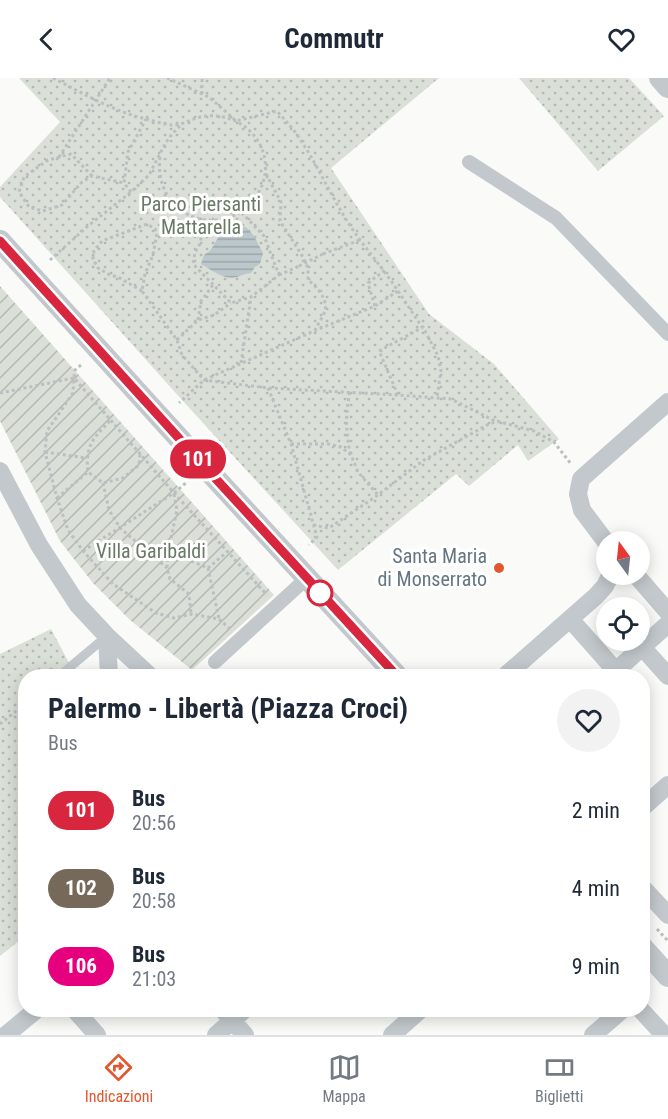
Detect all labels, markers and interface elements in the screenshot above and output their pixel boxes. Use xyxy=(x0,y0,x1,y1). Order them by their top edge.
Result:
icon: back xyxy=(30,23,63,56)
text: Commutr xyxy=(284,23,384,55)
icon: heart xyxy=(605,23,638,56)
park label: Parco Piersanti Mattarella xyxy=(141,192,261,239)
line badge: 101 xyxy=(164,440,232,478)
text: 101 xyxy=(182,447,214,471)
north arrow xyxy=(596,531,650,585)
map controls xyxy=(596,531,650,651)
park label: Villa Garibaldi xyxy=(96,539,206,563)
place label: Santa Maria di Monserrato xyxy=(377,544,487,591)
marker: Santa Maria di Monserrato xyxy=(492,561,506,575)
unlabelled marker xyxy=(307,580,333,606)
button: locate xyxy=(596,597,650,651)
button: heart xyxy=(557,689,620,752)
text: Palermo - Libertà (Piazza Croci) xyxy=(48,692,408,725)
text: Bus xyxy=(48,731,78,755)
text: Bus xyxy=(132,786,165,811)
text: 101 xyxy=(65,798,97,822)
text: 2 min xyxy=(572,798,620,823)
text: 20:56 xyxy=(132,811,176,835)
text: Bus xyxy=(132,864,165,889)
text: 102 xyxy=(65,876,97,900)
text: 4 min xyxy=(572,876,620,901)
text: 20:58 xyxy=(132,889,176,913)
text: Bus xyxy=(132,942,165,967)
text: 106 xyxy=(65,954,97,978)
text: 9 min xyxy=(572,954,620,979)
text: 21:03 xyxy=(132,967,176,991)
tab: Indicazioni xyxy=(85,1051,153,1106)
tab: Mappa xyxy=(323,1051,366,1106)
tab: Biglietti xyxy=(535,1051,583,1106)

